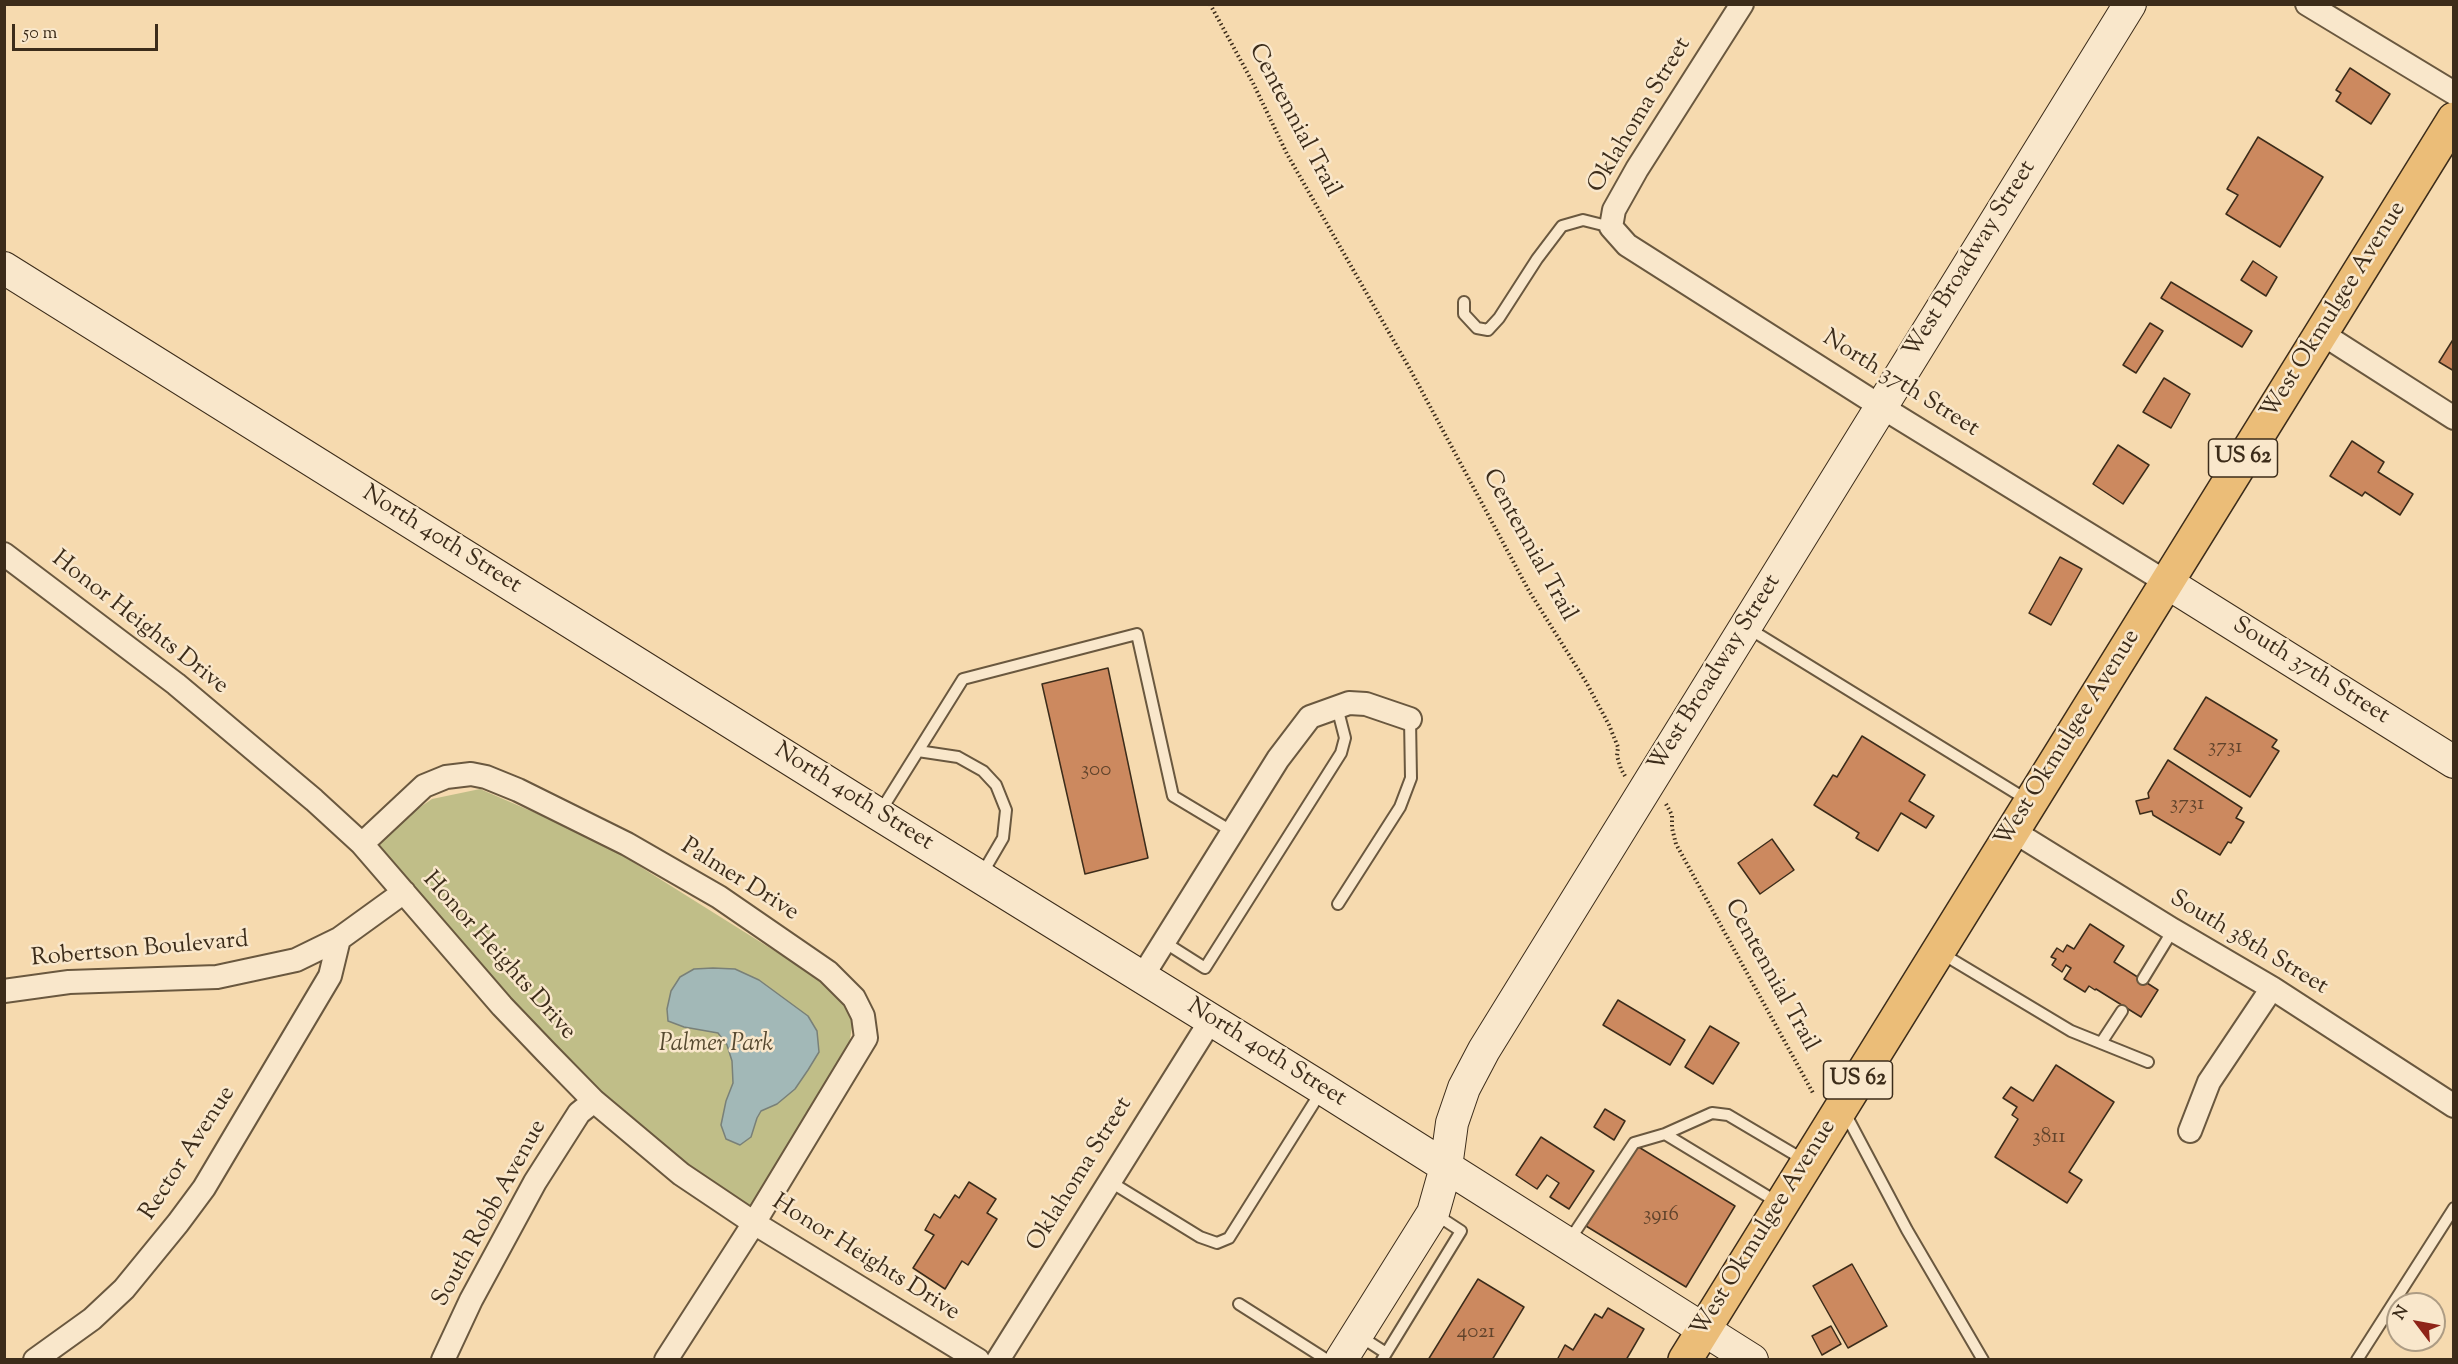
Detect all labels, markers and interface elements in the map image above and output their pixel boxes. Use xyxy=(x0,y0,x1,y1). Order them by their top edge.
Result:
scale bar xyxy=(15,12,160,50)
text: 50 m xyxy=(23,21,57,47)
street label: Oklahoma Street xyxy=(1583,33,1699,199)
street label: Centennial Trail xyxy=(1240,39,1346,203)
street label: West Broadway Street xyxy=(1899,156,2043,364)
street label: West Okmulgee Avenue xyxy=(2256,197,2414,425)
street label: North 37th Street xyxy=(1816,325,1984,445)
road number: US 62 xyxy=(2208,439,2278,477)
street label: Centennial Trail xyxy=(1474,465,1582,627)
street label: North 40th Street xyxy=(356,481,526,601)
street label: Honor Heights Drive xyxy=(45,546,233,702)
street label: West Broadway Street xyxy=(1644,570,1788,778)
street label: South 37th Street xyxy=(2226,612,2394,732)
street label: West Okmulgee Avenue xyxy=(1990,625,2148,853)
house number: 3731 xyxy=(2208,735,2242,761)
street label: North 40th Street xyxy=(768,738,938,858)
house number: 300 xyxy=(1081,758,1111,784)
house number: 3731 xyxy=(2170,792,2204,818)
street label: Palmer Drive xyxy=(675,833,803,929)
street label: Honor Heights Drive xyxy=(415,867,581,1047)
street label: South 38th Street xyxy=(2164,885,2332,1003)
street label: Centennial Trail xyxy=(1716,895,1824,1057)
street label: Robertson Boulevard xyxy=(30,927,250,975)
street label: North 40th Street xyxy=(1181,994,1351,1114)
park label: Palmer Park xyxy=(659,1032,773,1060)
road number: US 62 xyxy=(1824,1061,1892,1099)
street label: Rector Avenue xyxy=(135,1082,243,1226)
street label: Oklahoma Street xyxy=(1022,1093,1140,1257)
street label: South Robb Avenue xyxy=(428,1115,554,1313)
street label: West Okmulgee Avenue xyxy=(1686,1115,1844,1343)
house number: 3811 xyxy=(2032,1125,2066,1151)
street label: Honor Heights Drive xyxy=(766,1189,964,1329)
house number: 3916 xyxy=(1643,1203,1679,1229)
north arrow xyxy=(2386,1292,2446,1352)
text: N xyxy=(2389,1302,2415,1325)
house number: 4021 xyxy=(1457,1320,1495,1346)

